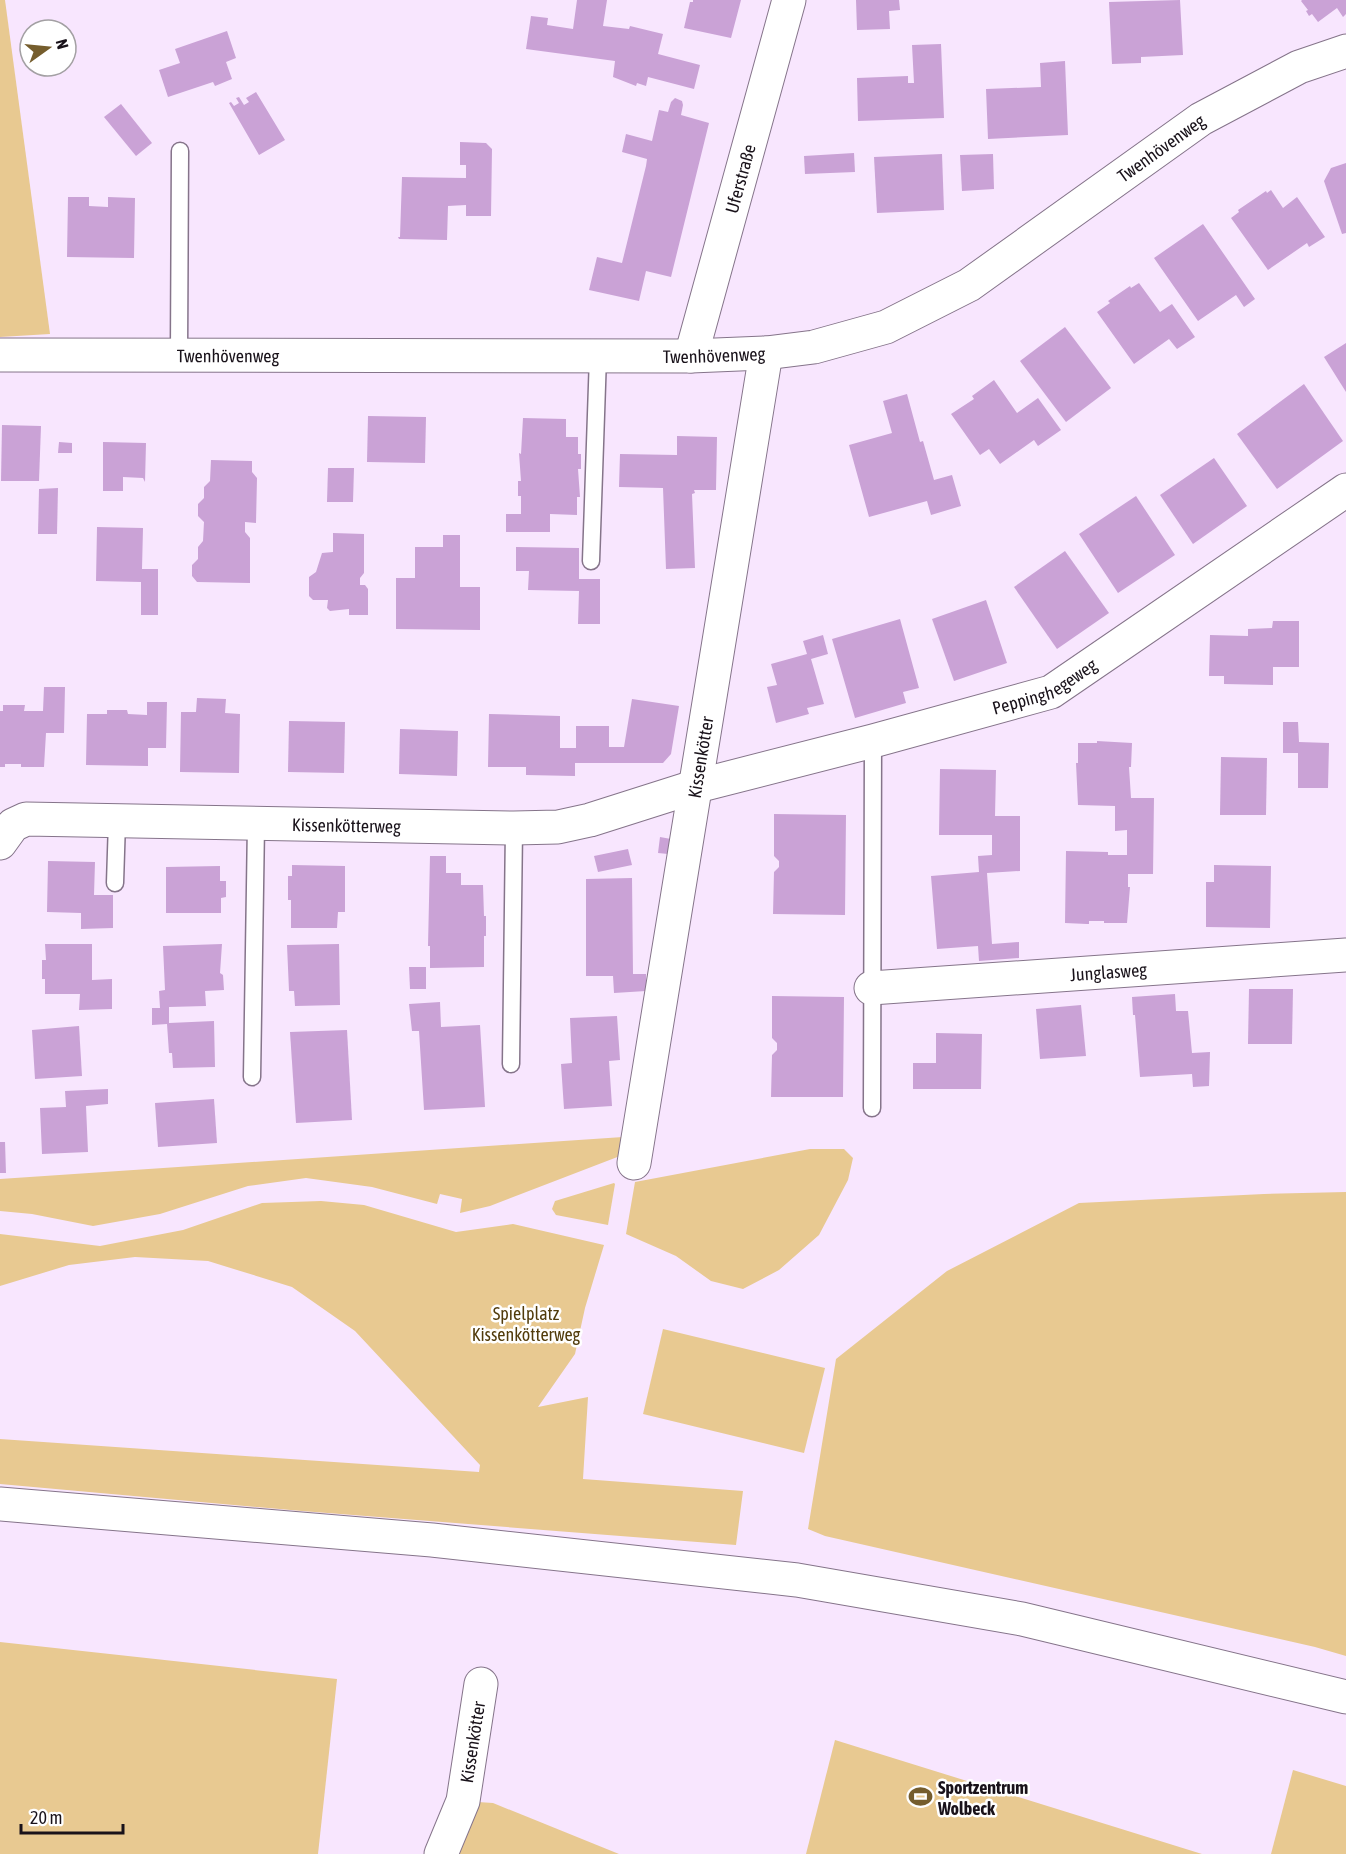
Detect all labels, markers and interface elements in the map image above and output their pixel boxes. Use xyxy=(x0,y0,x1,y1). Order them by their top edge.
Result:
north arrow xyxy=(18,18,78,78)
text: N xyxy=(53,37,72,51)
street label: Twenhövenweg xyxy=(1113,109,1209,186)
street label: Uferstraße xyxy=(720,142,759,215)
street label: Twenhövenweg xyxy=(663,343,766,367)
street label: Twenhövenweg xyxy=(177,345,279,366)
street label: Peppinghegeweg xyxy=(990,653,1101,718)
street label: Kissenkötter xyxy=(683,714,717,800)
street label: Kissenkötterweg xyxy=(292,813,401,836)
street label: Junglasweg xyxy=(1069,958,1148,985)
park label: Spielplatz Kissenkötterweg xyxy=(472,1303,581,1345)
street label: Kissenkötter xyxy=(455,1699,489,1784)
place label: Sportzentrum Wolbeck xyxy=(937,1777,1028,1819)
sports icon: Sportzentrum Wolbeck xyxy=(907,1784,933,1810)
scale bar xyxy=(21,1797,123,1835)
text: 20 m xyxy=(30,1807,62,1828)

